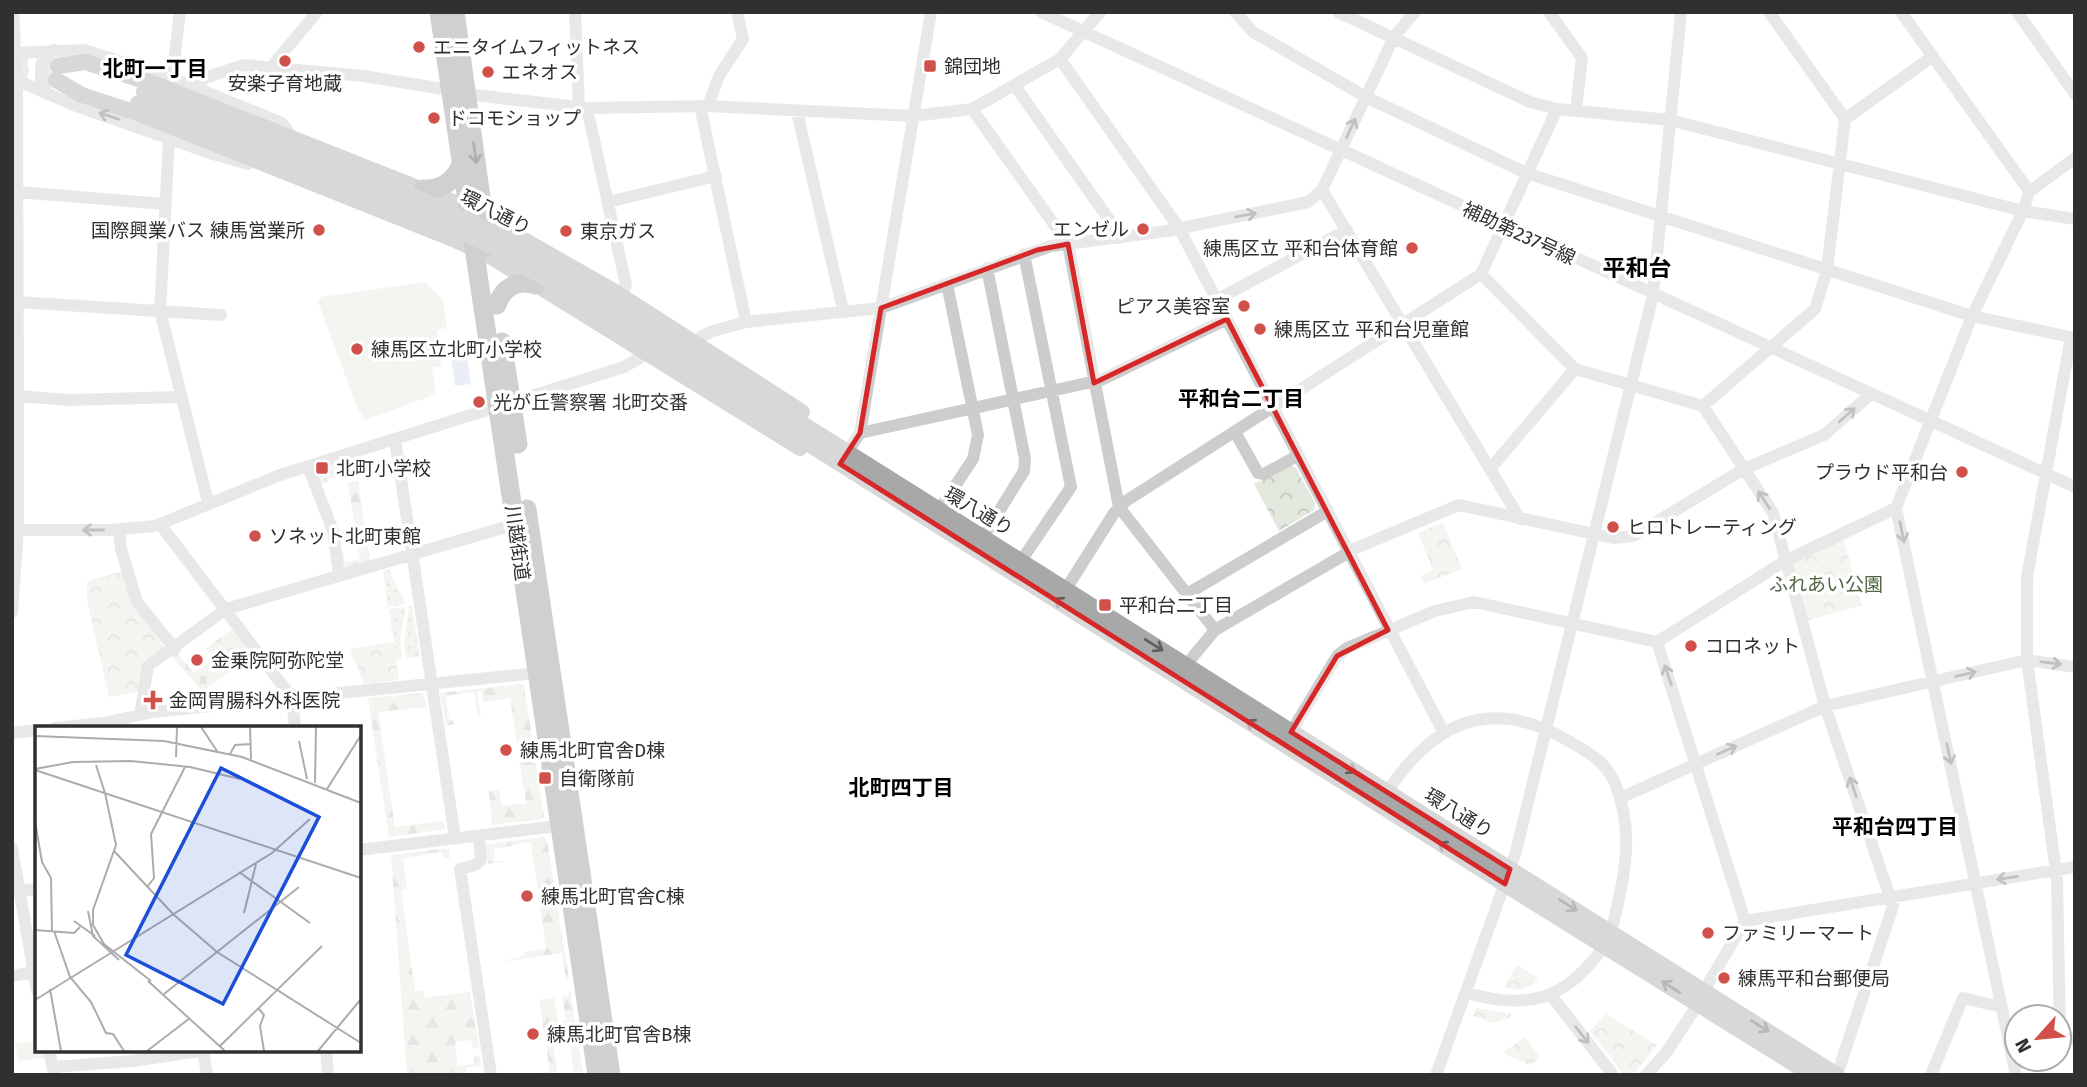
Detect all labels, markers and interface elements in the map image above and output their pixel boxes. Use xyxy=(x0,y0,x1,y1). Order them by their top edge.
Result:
place label: エニタイムフィットネス xyxy=(433,36,640,59)
marker: エニタイムフィットネス xyxy=(411,39,427,55)
marker: 安楽子育地蔵 xyxy=(277,53,293,69)
place label: 錦団地 xyxy=(944,55,1001,78)
district label: 北町一丁目 xyxy=(103,56,208,82)
marker: 錦団地 xyxy=(922,58,938,74)
place label: エネオス xyxy=(502,61,578,84)
marker: エネオス xyxy=(480,64,496,80)
place label: 安楽子育地蔵 xyxy=(228,72,342,95)
place label: ドコモショップ xyxy=(448,107,581,130)
one-way arrow xyxy=(99,109,121,121)
marker: ドコモショップ xyxy=(426,110,442,126)
one-way arrow xyxy=(1345,118,1358,139)
one-way arrow xyxy=(468,141,481,163)
street label: 環八通り xyxy=(457,185,535,240)
street label: 補助第237号線 xyxy=(1459,197,1579,270)
one-way arrow xyxy=(1234,208,1257,222)
place label: エンゼル xyxy=(1053,218,1129,241)
place label: 国際興業バス 練馬営業所 xyxy=(91,219,305,242)
place label: 東京ガス xyxy=(580,220,656,243)
marker: エンゼル xyxy=(1135,221,1151,237)
marker: 国際興業バス 練馬営業所 xyxy=(311,222,327,238)
marker: 東京ガス xyxy=(558,223,574,239)
place label: 練馬区立 平和台体育館 xyxy=(1203,237,1398,260)
marker: 練馬区立 平和台体育館 xyxy=(1404,240,1420,256)
district label: 平和台 xyxy=(1603,254,1672,282)
place label: ピアス美容室 xyxy=(1116,295,1230,318)
marker: ピアス美容室 xyxy=(1236,298,1252,314)
place label: 練馬区立 平和台児童館 xyxy=(1274,318,1469,341)
marker: 練馬区立 平和台児童館 xyxy=(1252,321,1268,337)
place label: 練馬区立北町小学校 xyxy=(371,338,542,361)
marker: 練馬区立北町小学校 xyxy=(349,341,365,357)
district label: 平和台二丁目 xyxy=(1178,386,1304,412)
place label: 光が丘警察署 北町交番 xyxy=(493,391,688,414)
marker: 光が丘警察署 北町交番 xyxy=(471,394,487,410)
one-way arrow xyxy=(1838,407,1856,423)
place label: 北町小学校 xyxy=(336,457,431,480)
marker: 北町小学校 xyxy=(314,460,330,476)
place label: プラウド平和台 xyxy=(1815,461,1948,484)
marker: プラウド平和台 xyxy=(1954,464,1970,480)
street label: 環八通り xyxy=(940,482,1017,541)
one-way arrow xyxy=(1757,491,1771,510)
street label: 川越街道 xyxy=(501,504,534,582)
place label: ヒロトレーティング xyxy=(1627,516,1797,539)
marker: ヒロトレーティング xyxy=(1605,519,1621,535)
one-way arrow xyxy=(1895,520,1909,543)
one-way arrow xyxy=(82,523,105,537)
place label: ソネット北町東館 xyxy=(269,525,421,548)
marker: ソネット北町東館 xyxy=(247,528,263,544)
park label: ふれあい公園 xyxy=(1769,573,1883,596)
place label: 平和台二丁目 xyxy=(1119,594,1233,617)
one-way arrow xyxy=(1054,597,1074,611)
marker: 平和台二丁目 xyxy=(1097,597,1113,613)
place label: コロネット xyxy=(1705,635,1800,658)
one-way arrow xyxy=(1144,638,1164,652)
marker: コロネット xyxy=(1683,638,1699,654)
place label: 金乗院阿弥陀堂 xyxy=(211,649,344,672)
marker: 金乗院阿弥陀堂 xyxy=(189,652,205,668)
one-way arrow xyxy=(2039,657,2062,670)
one-way arrow xyxy=(1661,664,1674,686)
one-way arrow xyxy=(1954,667,1977,680)
place label: 金岡胃腸科外科医院 xyxy=(169,689,340,712)
marker: 金岡胃腸科外科医院 xyxy=(143,690,163,710)
one-way arrow xyxy=(1246,718,1266,732)
inset map xyxy=(35,726,360,1052)
place label: 練馬北町官舎D棟 xyxy=(520,739,665,762)
marker: 練馬北町官舎D棟 xyxy=(498,742,514,758)
one-way arrow xyxy=(1942,742,1956,765)
one-way arrow xyxy=(1716,743,1737,756)
one-way arrow xyxy=(1336,760,1356,774)
place label: 自衛隊前 xyxy=(559,767,635,790)
marker: 自衛隊前 xyxy=(537,770,553,786)
district label: 北町四丁目 xyxy=(849,775,954,801)
one-way arrow xyxy=(1846,776,1858,798)
street label: 環八通り xyxy=(1420,784,1497,843)
district label: 平和台四丁目 xyxy=(1832,814,1958,840)
one-way arrow xyxy=(1438,840,1458,854)
one-way arrow xyxy=(1996,872,2019,885)
place label: 練馬北町官舎C棟 xyxy=(541,885,685,908)
marker: 練馬北町官舎C棟 xyxy=(519,888,535,904)
one-way arrow xyxy=(1558,897,1577,912)
place label: ファミリーマート xyxy=(1722,922,1874,945)
marker: ファミリーマート xyxy=(1700,925,1716,941)
place label: 練馬平和台郵便局 xyxy=(1738,967,1890,990)
marker: 練馬平和台郵便局 xyxy=(1716,970,1732,986)
one-way arrow xyxy=(1662,979,1682,993)
north arrow xyxy=(2003,1003,2073,1073)
one-way arrow xyxy=(1750,1020,1770,1034)
place label: 練馬北町官舎B棟 xyxy=(547,1023,692,1046)
one-way arrow xyxy=(1574,1025,1589,1043)
marker: 練馬北町官舎B棟 xyxy=(525,1026,541,1042)
text: N xyxy=(2010,1035,2036,1056)

